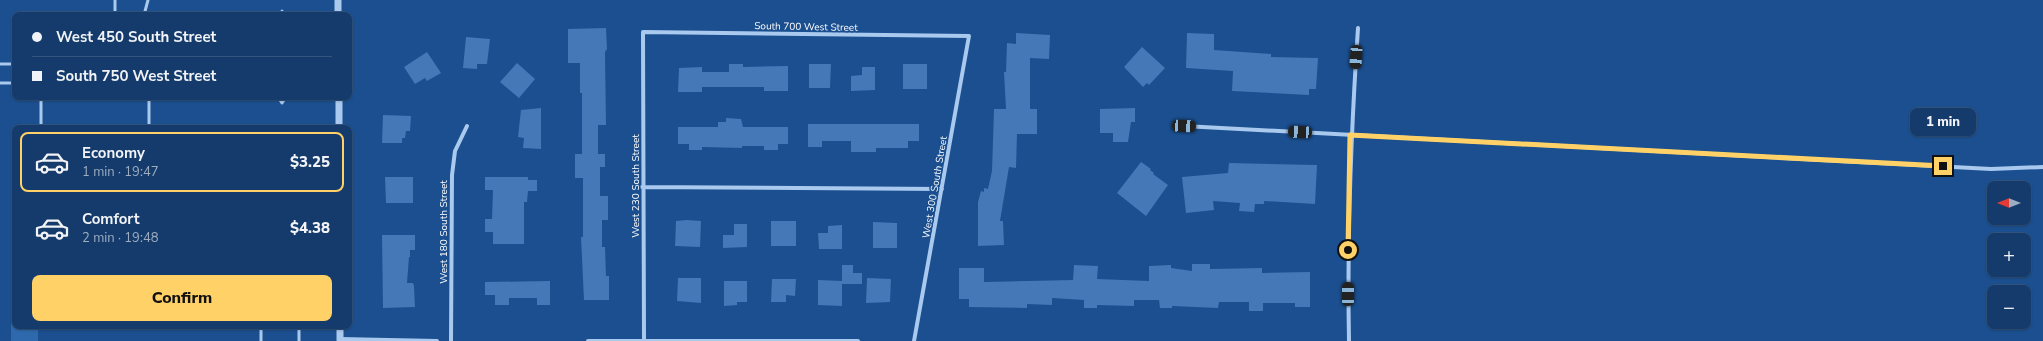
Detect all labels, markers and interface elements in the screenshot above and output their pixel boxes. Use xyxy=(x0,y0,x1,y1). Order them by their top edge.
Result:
street label: South 700 West Street xyxy=(754,19,858,35)
text: West 450 South Street xyxy=(56,27,216,47)
car xyxy=(1349,45,1363,69)
text: South 750 West Street xyxy=(56,66,216,86)
callout: 1 min xyxy=(1910,108,1976,136)
text: 1 min xyxy=(1926,113,1960,131)
car xyxy=(1172,119,1196,133)
car xyxy=(1288,125,1312,139)
street label: West 230 South Street xyxy=(629,134,643,238)
street label: West 300 South Street xyxy=(919,135,951,239)
text: Economy xyxy=(82,143,145,163)
icon: car xyxy=(34,144,70,180)
text: $3.25 xyxy=(290,152,330,172)
route end xyxy=(1934,157,1952,175)
text: 1 min · 19:47 xyxy=(82,163,158,181)
street label: West 180 South Street xyxy=(437,180,451,284)
north arrow xyxy=(1987,181,2031,225)
map controls xyxy=(1987,181,2031,329)
text: Comfort xyxy=(82,209,139,229)
icon: car xyxy=(34,210,70,246)
text: $4.38 xyxy=(290,218,330,238)
text: 2 min · 19:48 xyxy=(82,229,158,247)
button: + xyxy=(1987,233,2031,277)
route start xyxy=(1339,241,1357,259)
button: Confirm xyxy=(32,275,332,321)
car xyxy=(1342,282,1354,306)
button: − xyxy=(1987,285,2031,329)

